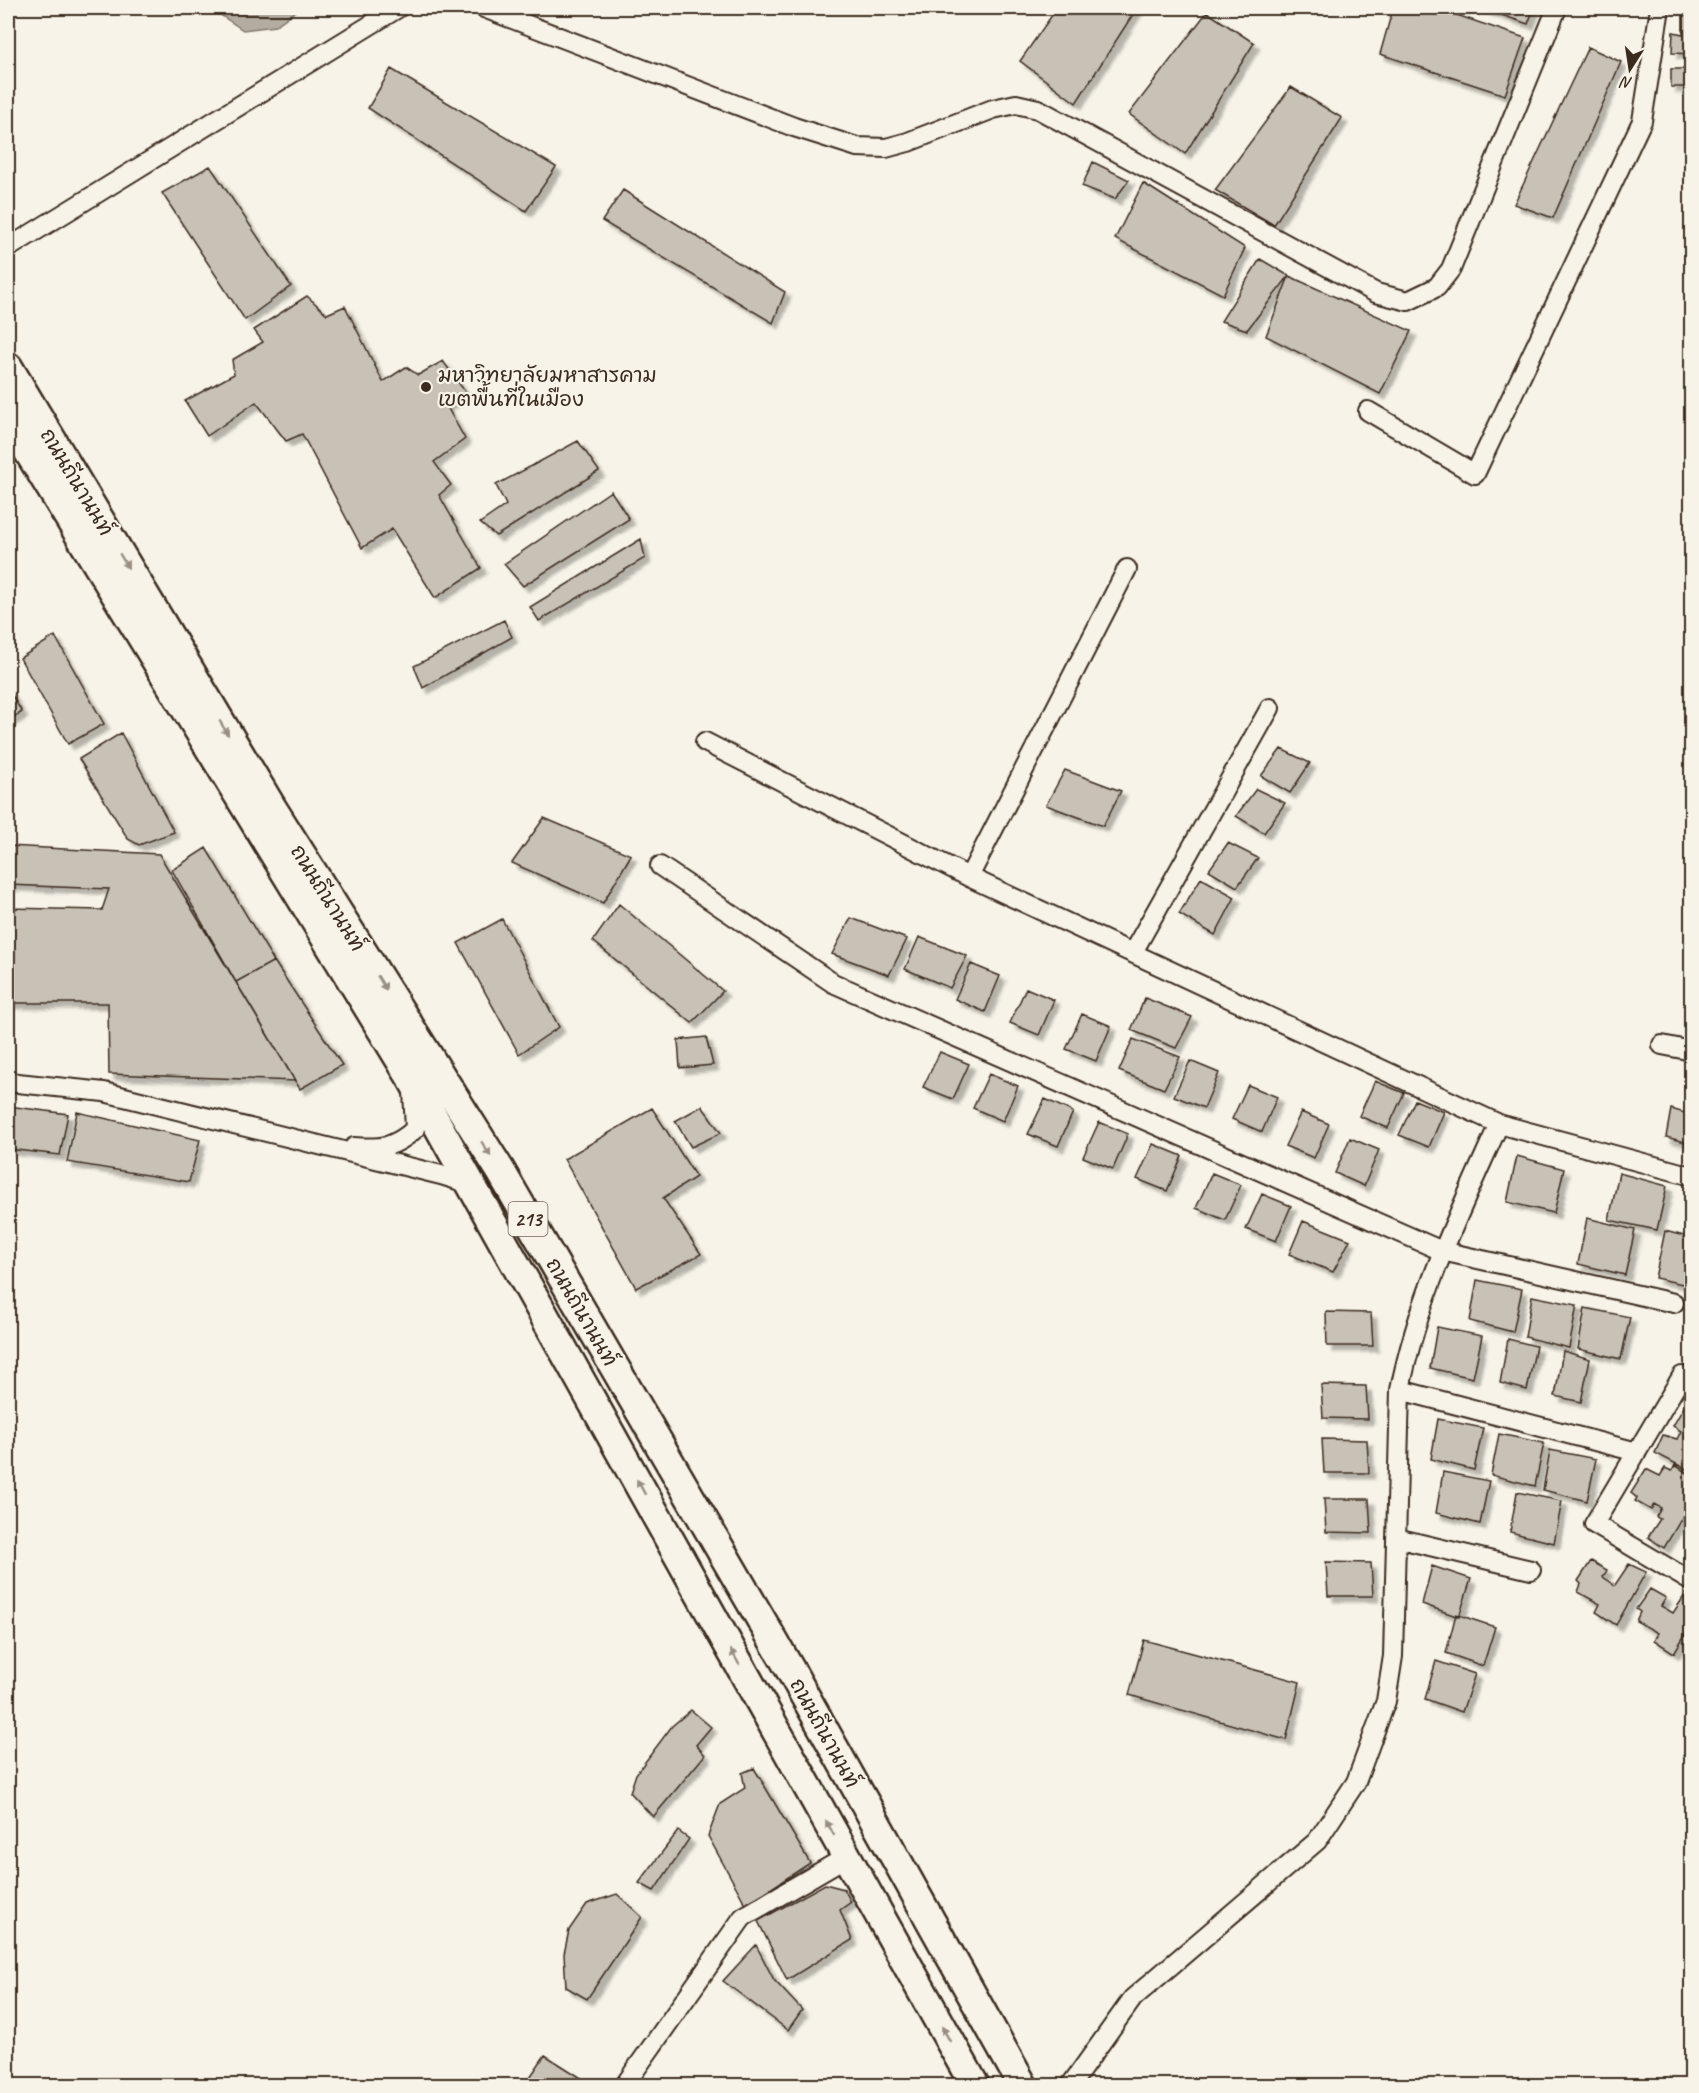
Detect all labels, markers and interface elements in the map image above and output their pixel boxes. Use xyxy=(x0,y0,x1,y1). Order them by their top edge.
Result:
north arrow xyxy=(1600,39,1660,99)
text: N xyxy=(1617,71,1634,94)
place label: มหาวิทยาลัยมหาสารคาม เขตพื้นที่ในเมือง xyxy=(438,362,657,412)
marker: มหาวิทยาลัยมหาสารคาม เขตพื้นที่ในเมือง xyxy=(419,380,433,394)
street label: ถนนถีนานนท์ xyxy=(35,423,119,541)
one-way arrow xyxy=(119,553,129,570)
one-way arrow xyxy=(219,720,230,736)
street label: ถนนถีนานนท์ xyxy=(285,840,371,956)
one-way arrow xyxy=(377,975,388,992)
one-way arrow xyxy=(480,1141,491,1157)
road number: 213 xyxy=(508,1202,548,1236)
street label: ถนนถีนานนท์ xyxy=(540,1253,624,1371)
one-way arrow xyxy=(635,1479,646,1495)
one-way arrow xyxy=(731,1649,741,1666)
street label: ถนนถีนานนท์ xyxy=(784,1674,866,1792)
one-way arrow xyxy=(825,1819,835,1836)
one-way arrow xyxy=(941,2026,951,2043)

